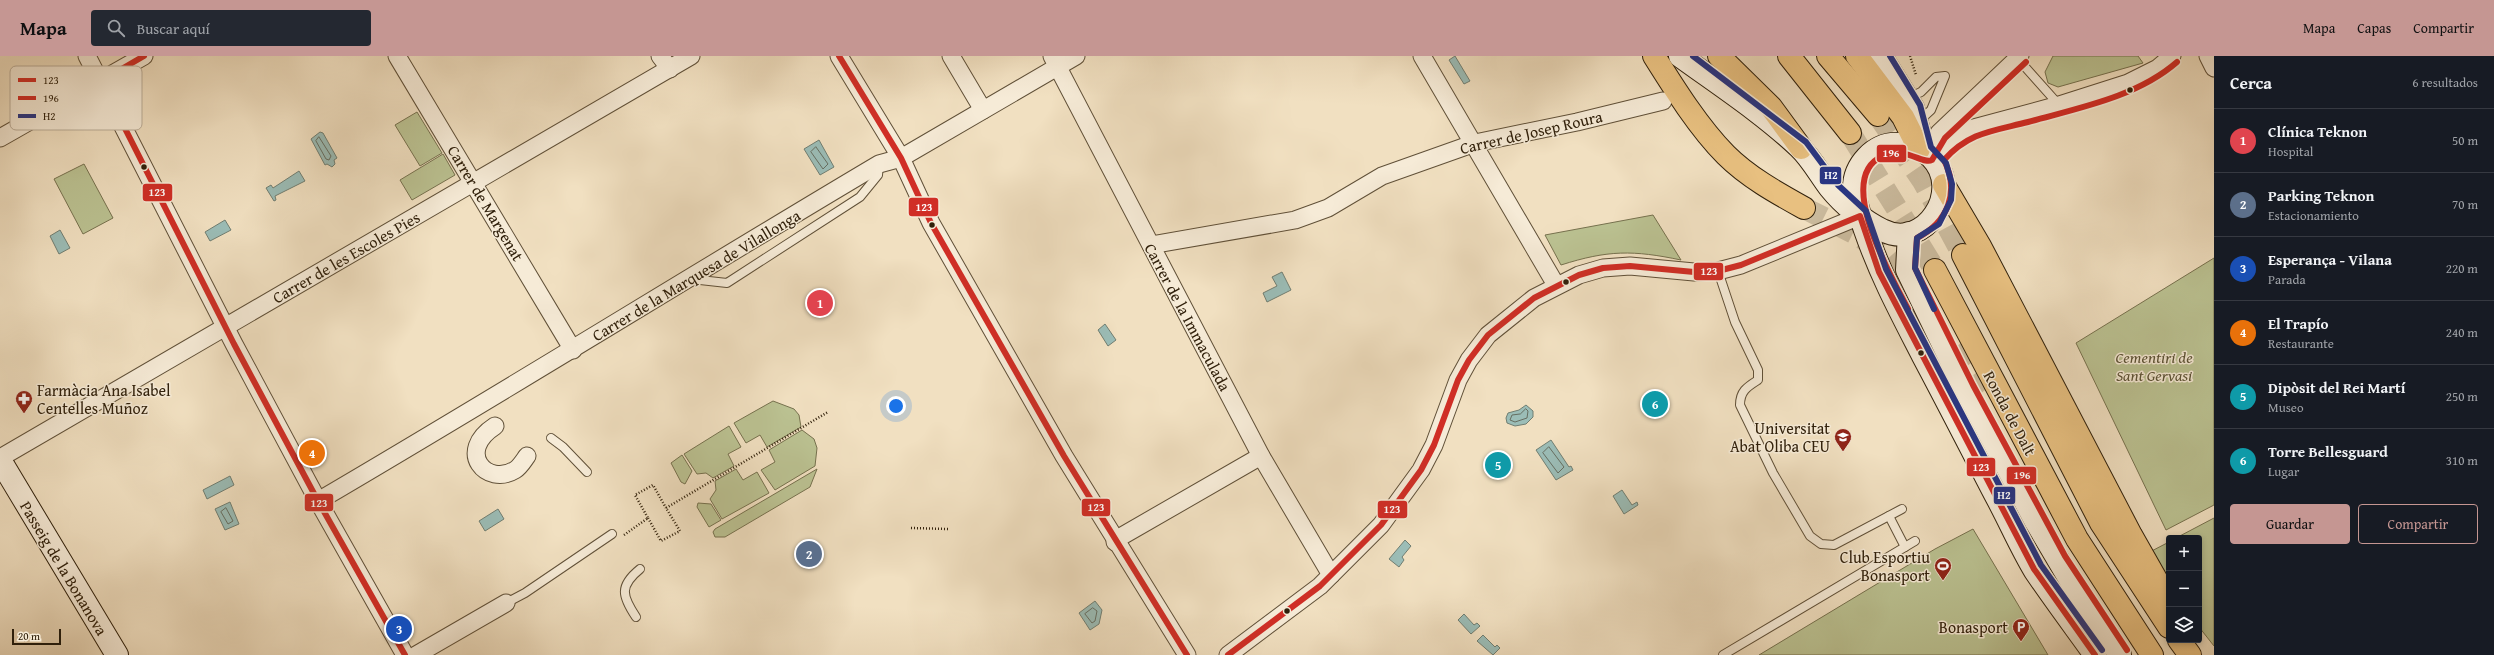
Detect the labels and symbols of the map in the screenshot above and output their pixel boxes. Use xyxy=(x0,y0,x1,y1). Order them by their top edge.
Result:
legend xyxy=(10,66,142,130)
text: 123 xyxy=(43,72,59,88)
unlabelled marker xyxy=(2125,85,2135,95)
text: 196 xyxy=(43,90,59,106)
street label: Carrer de Josep Roura xyxy=(1457,104,1605,160)
text: H2 xyxy=(43,108,56,124)
street label: Carrer de Margenat xyxy=(442,141,530,266)
line badge: 196 xyxy=(1876,144,1907,163)
text: 196 xyxy=(1882,145,1900,161)
unlabelled marker xyxy=(139,162,149,172)
line badge: H2 xyxy=(1819,166,1842,185)
text: H2 xyxy=(1824,167,1838,183)
line badge: 123 xyxy=(142,183,173,202)
text: 123 xyxy=(148,184,166,200)
line badge: 123 xyxy=(908,197,939,217)
text: 123 xyxy=(915,199,933,215)
street label: Carrer de la Marquesa de Vilallonga xyxy=(587,203,805,347)
street label: Carrer de les Escoles Pies xyxy=(268,205,424,309)
unlabelled marker xyxy=(927,220,937,230)
street label: Carrer de la Immaculada xyxy=(1139,239,1237,396)
line badge: 123 xyxy=(1693,262,1724,281)
text: 123 xyxy=(1700,263,1718,279)
unlabelled marker xyxy=(1561,277,1571,287)
pin: 1 xyxy=(807,288,833,318)
park label: Cementiri de Sant Gervasi xyxy=(2115,345,2193,387)
unlabelled marker xyxy=(1916,348,1926,358)
street label: Ronda de Dalt xyxy=(1978,366,2043,460)
place label: Farmàcia Ana Isabel Centelles Muñoz xyxy=(37,378,171,420)
pharmacy icon: Farmàcia Ana Isabel Centelles Muñoz xyxy=(14,389,34,414)
pin: 6 xyxy=(1642,389,1668,419)
your location xyxy=(886,396,906,416)
place label: Universitat Abat Oliba CEU xyxy=(1730,416,1830,458)
school or university icon: Universitat Abat Oliba CEU xyxy=(1833,427,1853,452)
pin: 4 xyxy=(299,438,325,468)
pin: 5 xyxy=(1485,450,1511,480)
line badge: 123 xyxy=(1966,457,1996,477)
text: 123 xyxy=(1972,459,1990,475)
line badge: 196 xyxy=(2006,466,2037,485)
text: 196 xyxy=(2013,467,2031,483)
line badge: H2 xyxy=(1993,486,2016,505)
text: H2 xyxy=(1997,487,2011,503)
line badge: 123 xyxy=(304,493,334,512)
text: 123 xyxy=(310,495,328,511)
street label: Passeig de la Bonanova xyxy=(14,496,114,640)
line badge: 123 xyxy=(1081,498,1111,517)
text: 123 xyxy=(1087,499,1105,515)
line badge: 123 xyxy=(1377,500,1408,519)
text: 123 xyxy=(1383,501,1401,517)
pin: 2 xyxy=(796,539,822,569)
place label: Club Esportiu Bonasport xyxy=(1840,545,1930,587)
sports icon: Club Esportiu Bonasport xyxy=(1933,556,1953,581)
unlabelled marker xyxy=(1282,606,1292,616)
pin: 3 xyxy=(386,614,412,644)
place label: Bonasport xyxy=(1939,615,2008,639)
parking icon: Bonasport xyxy=(2011,617,2031,642)
scale bar xyxy=(12,627,61,646)

